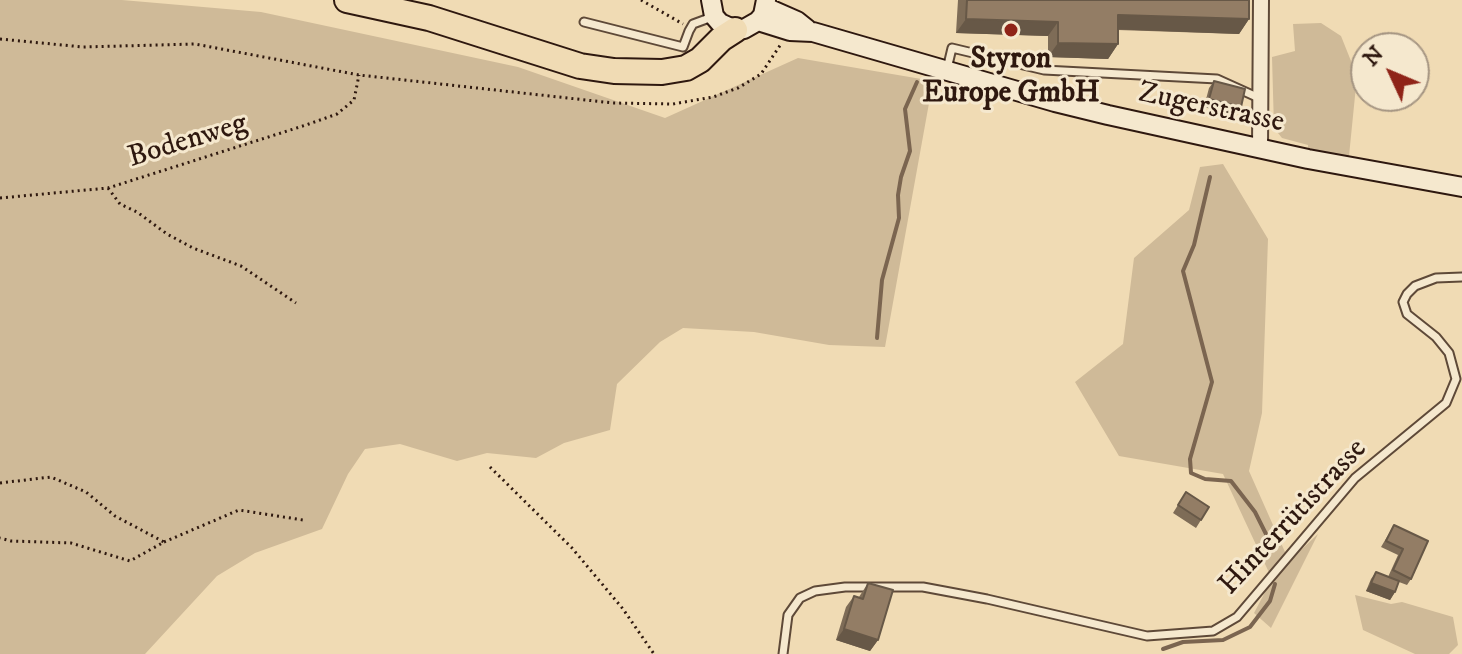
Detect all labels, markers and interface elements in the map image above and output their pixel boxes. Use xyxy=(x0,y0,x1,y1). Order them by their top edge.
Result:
marker: Styron Europe GmbH xyxy=(1002,21,1020,39)
north arrow xyxy=(1350,32,1430,112)
text: N xyxy=(1358,40,1390,72)
place label: Styron Europe GmbH xyxy=(922,43,1100,114)
street label: Zugerstrasse xyxy=(1135,76,1287,142)
street label: Bodenweg xyxy=(124,107,252,177)
street label: Hinterrütistrasse xyxy=(1212,432,1376,604)

